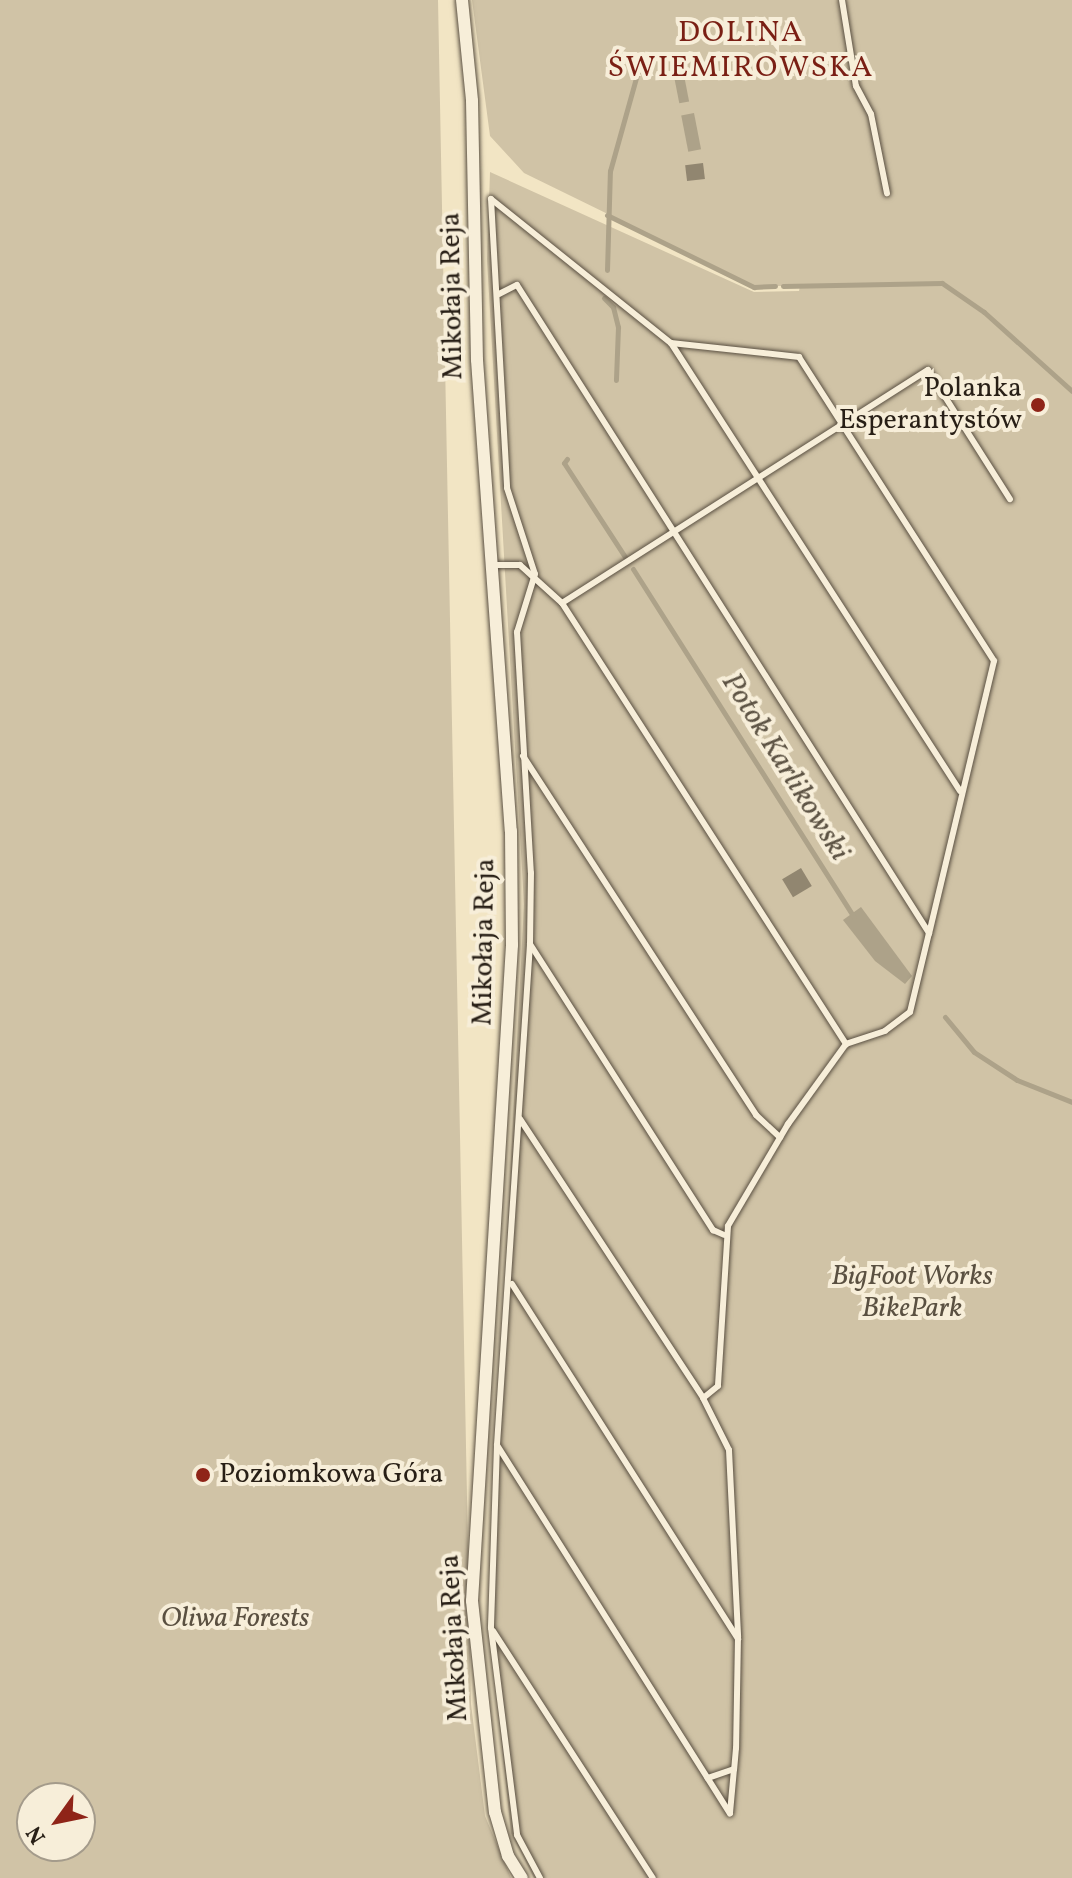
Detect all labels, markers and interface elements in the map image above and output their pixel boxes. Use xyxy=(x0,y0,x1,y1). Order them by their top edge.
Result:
district label: DOLINA ŚWIEMIROWSKA xyxy=(608,15,874,86)
street label: Mikołaja Reja xyxy=(435,212,471,380)
place label: Polanka Esperantystów xyxy=(839,372,1022,438)
marker: Polanka Esperantystów xyxy=(1029,396,1047,414)
water label: Potok Karlikowski xyxy=(713,666,857,868)
street label: Mikołaja Reja xyxy=(467,858,503,1026)
park label: BigFoot Works BikePark xyxy=(831,1260,993,1326)
place label: Poziomkowa Góra xyxy=(219,1458,443,1492)
marker: Poziomkowa Góra xyxy=(194,1466,212,1484)
street label: Mikołaja Reja xyxy=(434,1554,476,1722)
park label: Oliwa Forests xyxy=(161,1602,309,1636)
north arrow xyxy=(16,1782,96,1862)
text: N xyxy=(20,1819,54,1849)

